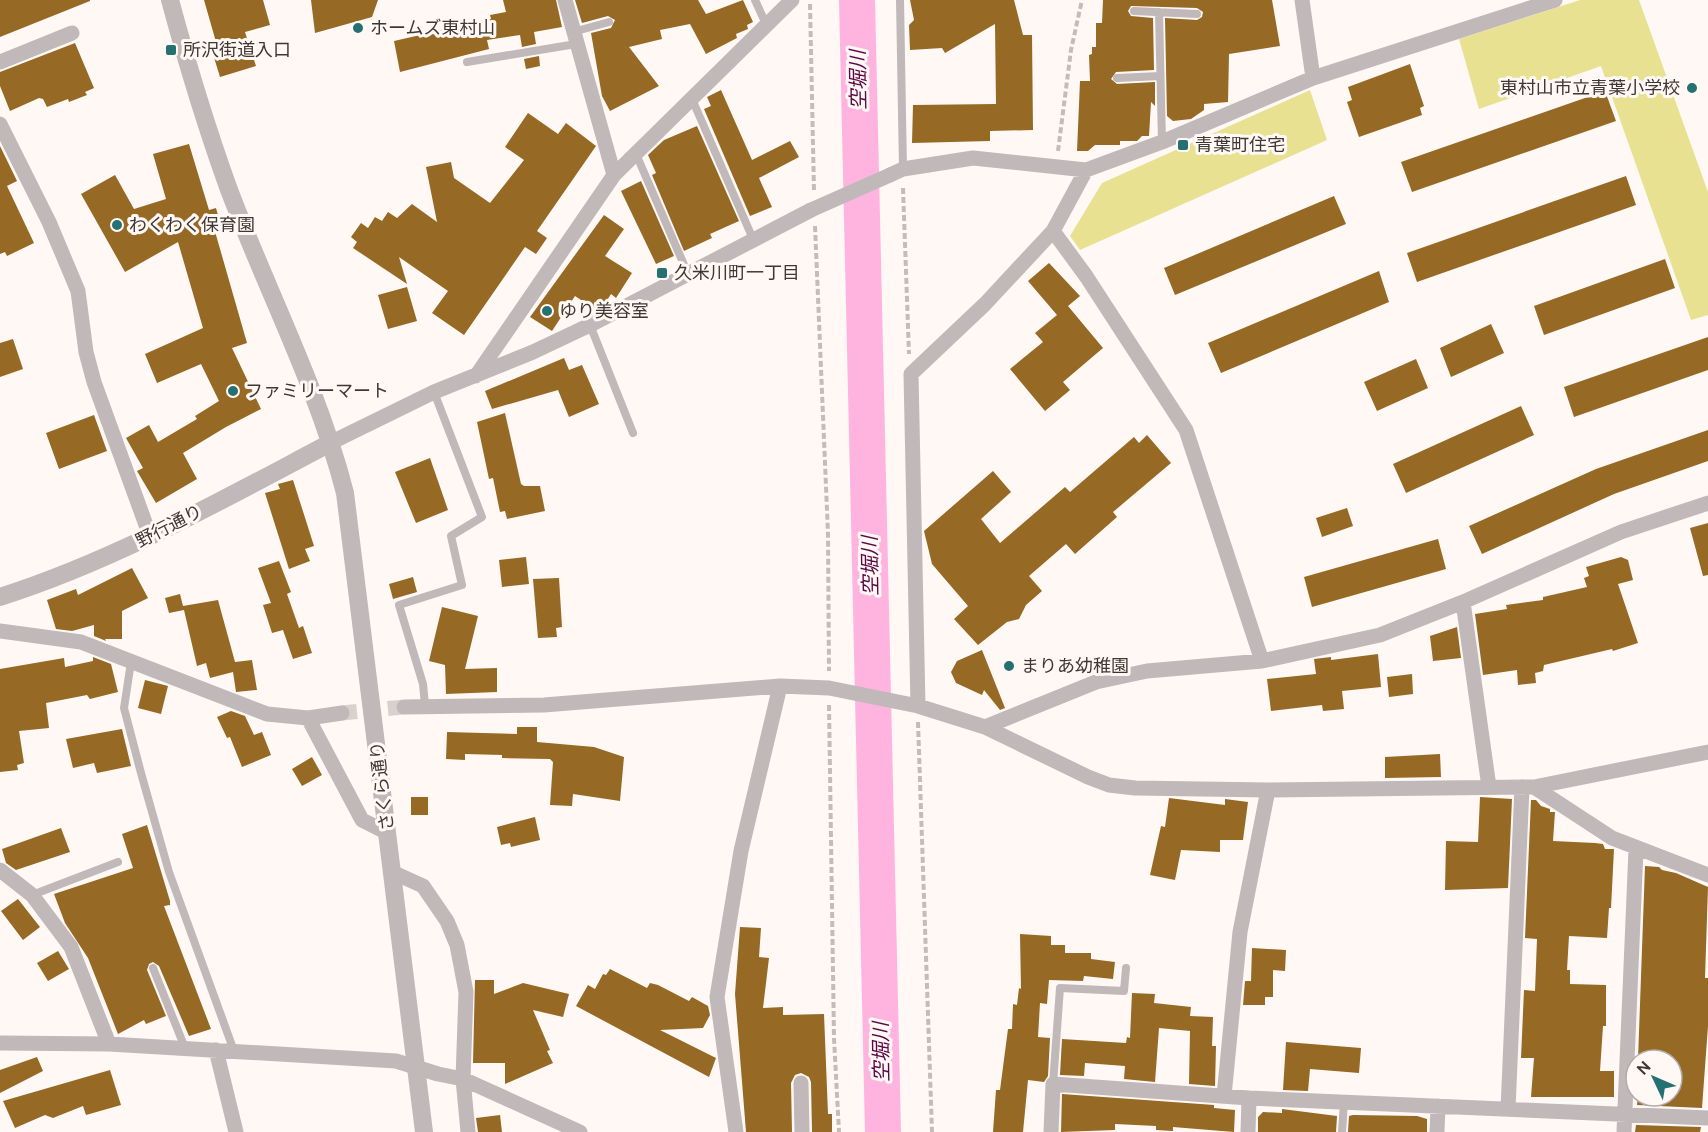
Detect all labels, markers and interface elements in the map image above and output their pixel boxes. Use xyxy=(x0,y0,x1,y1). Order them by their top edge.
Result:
place label: ホームズ東村山 xyxy=(370,17,495,37)
marker: ホームズ東村山 xyxy=(351,21,365,35)
place label: 所沢街道入口 xyxy=(183,39,291,59)
marker: 所沢街道入口 xyxy=(164,43,178,57)
water label: 空堀川 xyxy=(845,48,870,110)
place label: 東村山市立青葉小学校 xyxy=(1500,77,1680,97)
marker: 東村山市立青葉小学校 xyxy=(1685,81,1699,95)
place label: 青葉町住宅 xyxy=(1195,134,1285,154)
marker: 青葉町住宅 xyxy=(1176,138,1190,152)
place label: わくわく保育園 xyxy=(129,214,255,234)
marker: わくわく保育園 xyxy=(110,218,124,232)
place label: 久米川町一丁目 xyxy=(674,262,800,282)
marker: 久米川町一丁目 xyxy=(655,266,669,280)
place label: ゆり美容室 xyxy=(559,300,649,320)
marker: ゆり美容室 xyxy=(540,304,554,318)
place label: ファミリーマート xyxy=(245,380,389,400)
marker: ファミリーマート xyxy=(226,384,240,398)
street label: 野行通り xyxy=(132,500,205,550)
water label: 空堀川 xyxy=(857,534,882,596)
place label: まりあ幼稚園 xyxy=(1021,655,1129,675)
marker: まりあ幼稚園 xyxy=(1002,659,1016,673)
street label: さくら通り xyxy=(366,740,396,832)
water label: 空堀川 xyxy=(868,1020,893,1082)
north arrow xyxy=(1624,1048,1684,1108)
text: N xyxy=(1633,1057,1654,1078)

